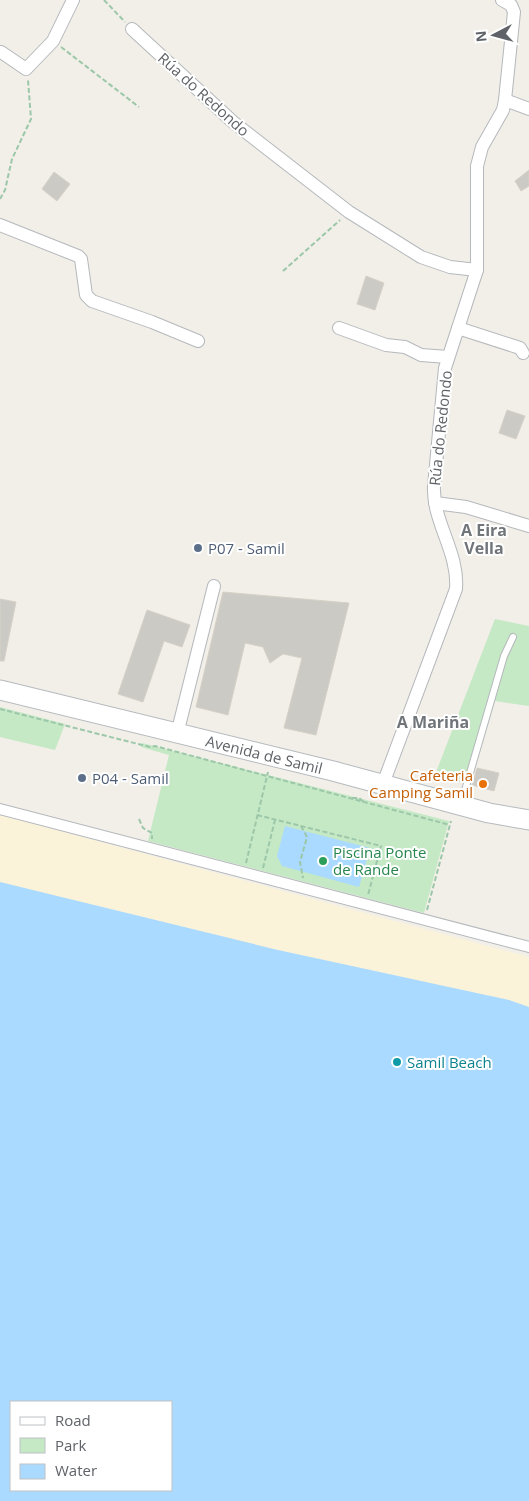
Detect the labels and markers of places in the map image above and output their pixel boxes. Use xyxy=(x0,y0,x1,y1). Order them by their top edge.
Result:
place label: P07 - Samil xyxy=(208,538,285,558)
marker: P07 - Samil xyxy=(192,542,204,554)
place label: Cafeteria Camping Samil xyxy=(369,765,473,802)
place label: P04 - Samil xyxy=(92,768,169,788)
marker: P04 - Samil xyxy=(76,772,88,784)
marker: Cafeteria Camping Samil xyxy=(477,778,489,790)
place label: Piscina Ponte de Rande xyxy=(333,842,426,879)
marker: Piscina Ponte de Rande xyxy=(317,855,329,867)
place label: Samil Beach xyxy=(407,1052,492,1072)
marker: Samil Beach xyxy=(391,1056,403,1068)

